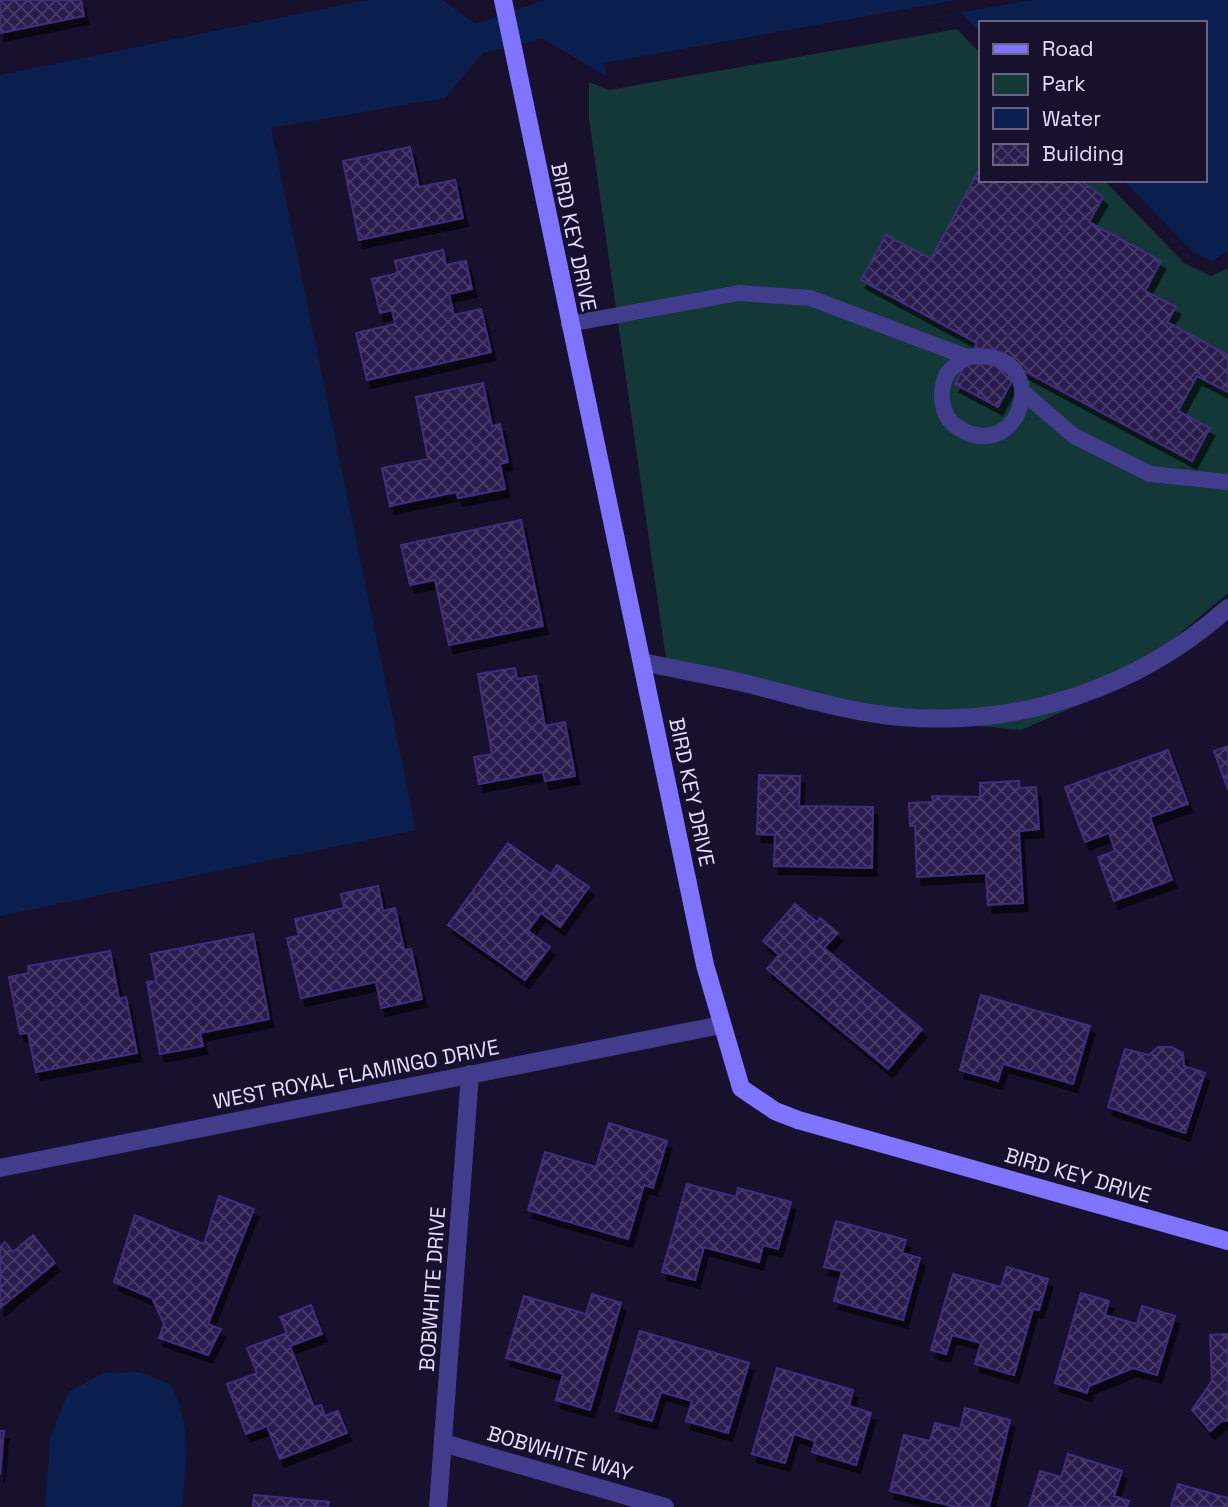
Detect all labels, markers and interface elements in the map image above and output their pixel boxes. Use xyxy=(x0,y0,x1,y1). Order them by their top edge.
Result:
legend xyxy=(979,21,1207,182)
text: Road xyxy=(1042,35,1094,62)
text: Park xyxy=(1042,70,1086,97)
text: Water xyxy=(1042,105,1101,132)
text: Building xyxy=(1042,140,1124,167)
street label: BIRD KEY DRIVE xyxy=(545,160,603,314)
street label: BIRD KEY DRIVE xyxy=(663,715,721,869)
street label: WEST ROYAL FLAMINGO DRIVE xyxy=(211,1033,501,1115)
street label: BIRD KEY DRIVE xyxy=(1002,1141,1154,1209)
street label: BOBWHITE DRIVE xyxy=(413,1206,451,1372)
street label: BOBWHITE WAY xyxy=(484,1419,636,1487)

